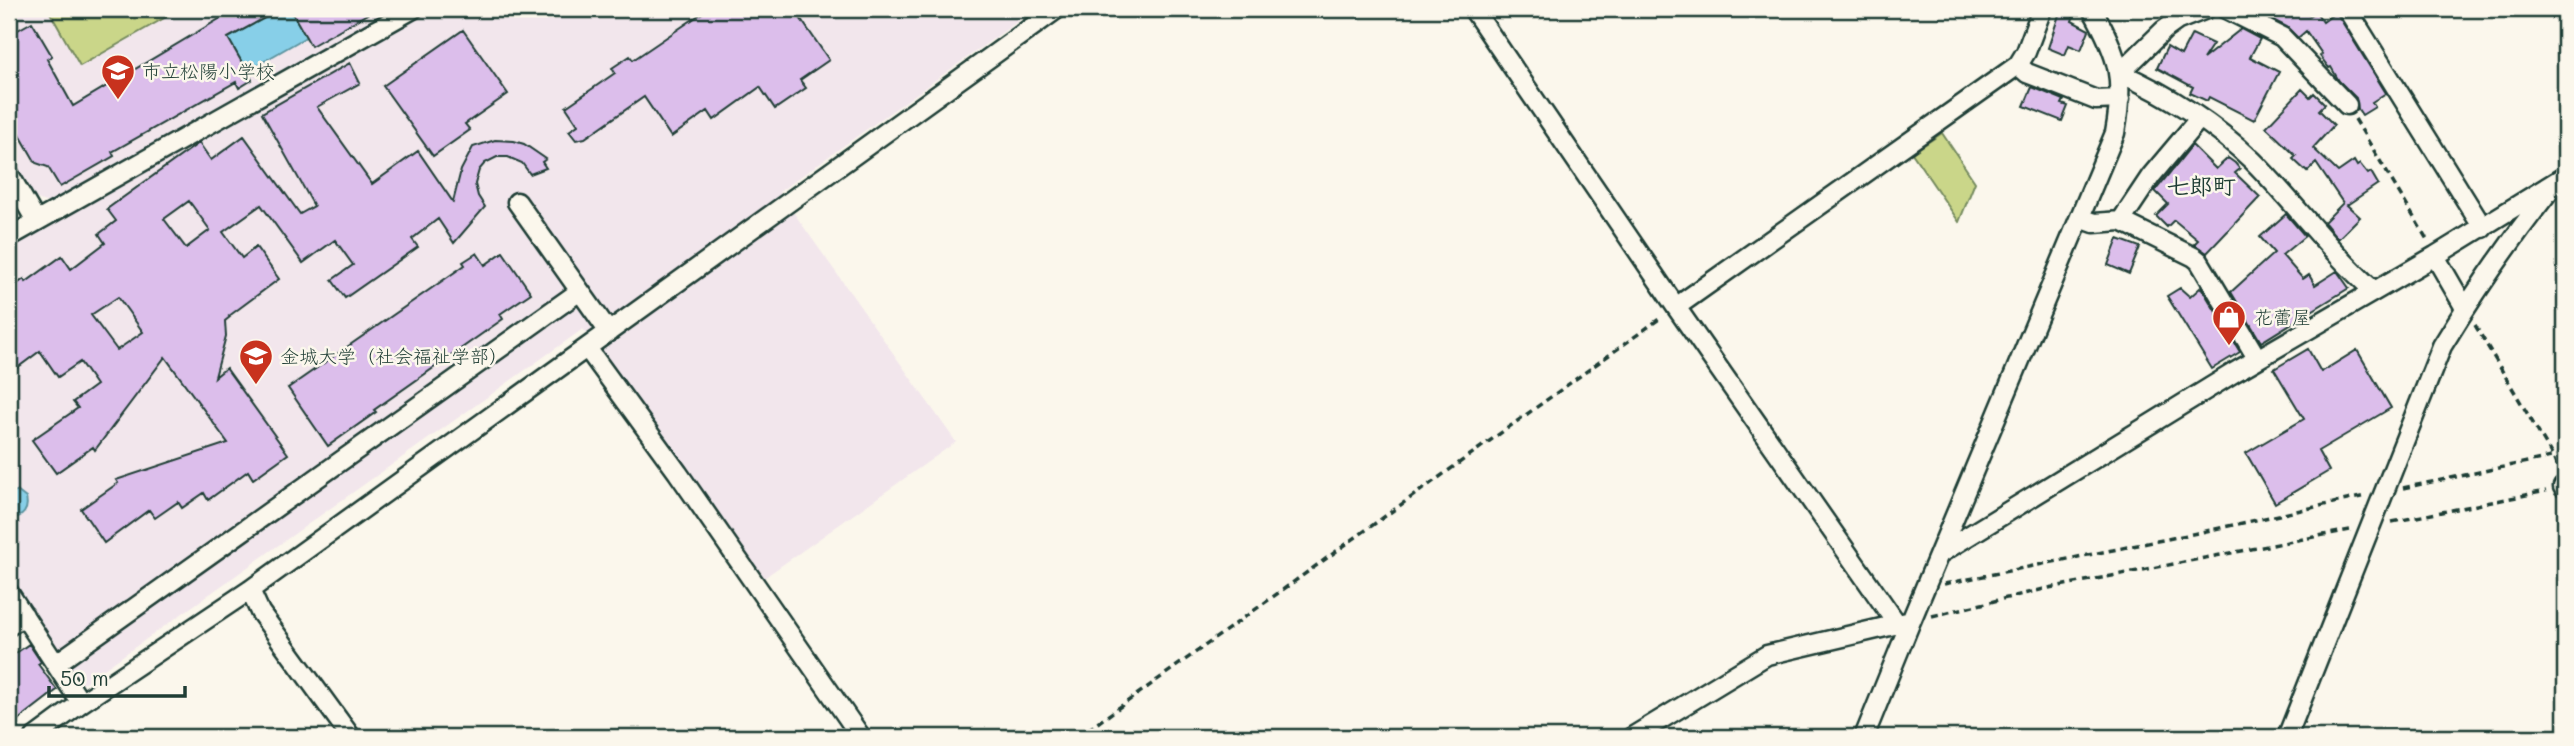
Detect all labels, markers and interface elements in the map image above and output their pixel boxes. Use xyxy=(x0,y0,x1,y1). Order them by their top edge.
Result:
school or university icon: 市立松陽小学校 xyxy=(99,52,137,101)
place label: 市立松陽小学校 xyxy=(142,58,275,83)
district label: 七郎町 xyxy=(2167,170,2236,200)
shop icon: 花蕾屋 xyxy=(2210,298,2248,347)
place label: 花蕾屋 xyxy=(2254,304,2311,329)
school or university icon: 金城大学（社会福祉学部） xyxy=(237,337,275,386)
place label: 金城大学（社会福祉学部） xyxy=(280,343,508,368)
scale bar xyxy=(49,655,186,699)
text: 50 m xyxy=(60,664,109,691)

